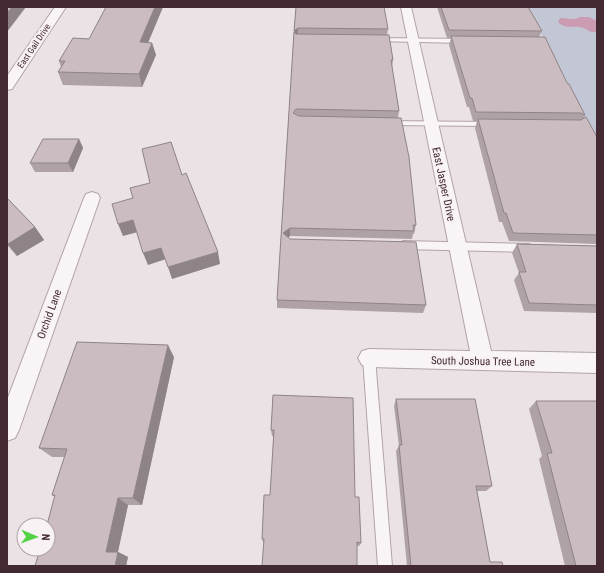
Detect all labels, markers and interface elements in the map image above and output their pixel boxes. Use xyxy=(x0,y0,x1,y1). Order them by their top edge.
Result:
street label: East Gail Drive xyxy=(15,22,53,70)
street label: East Jasper Drive xyxy=(429,146,458,222)
street label: Orchid Lane xyxy=(35,288,64,341)
street label: South Joshua Tree Lane xyxy=(431,354,535,369)
north arrow xyxy=(16,517,56,557)
text: N xyxy=(39,534,52,541)

